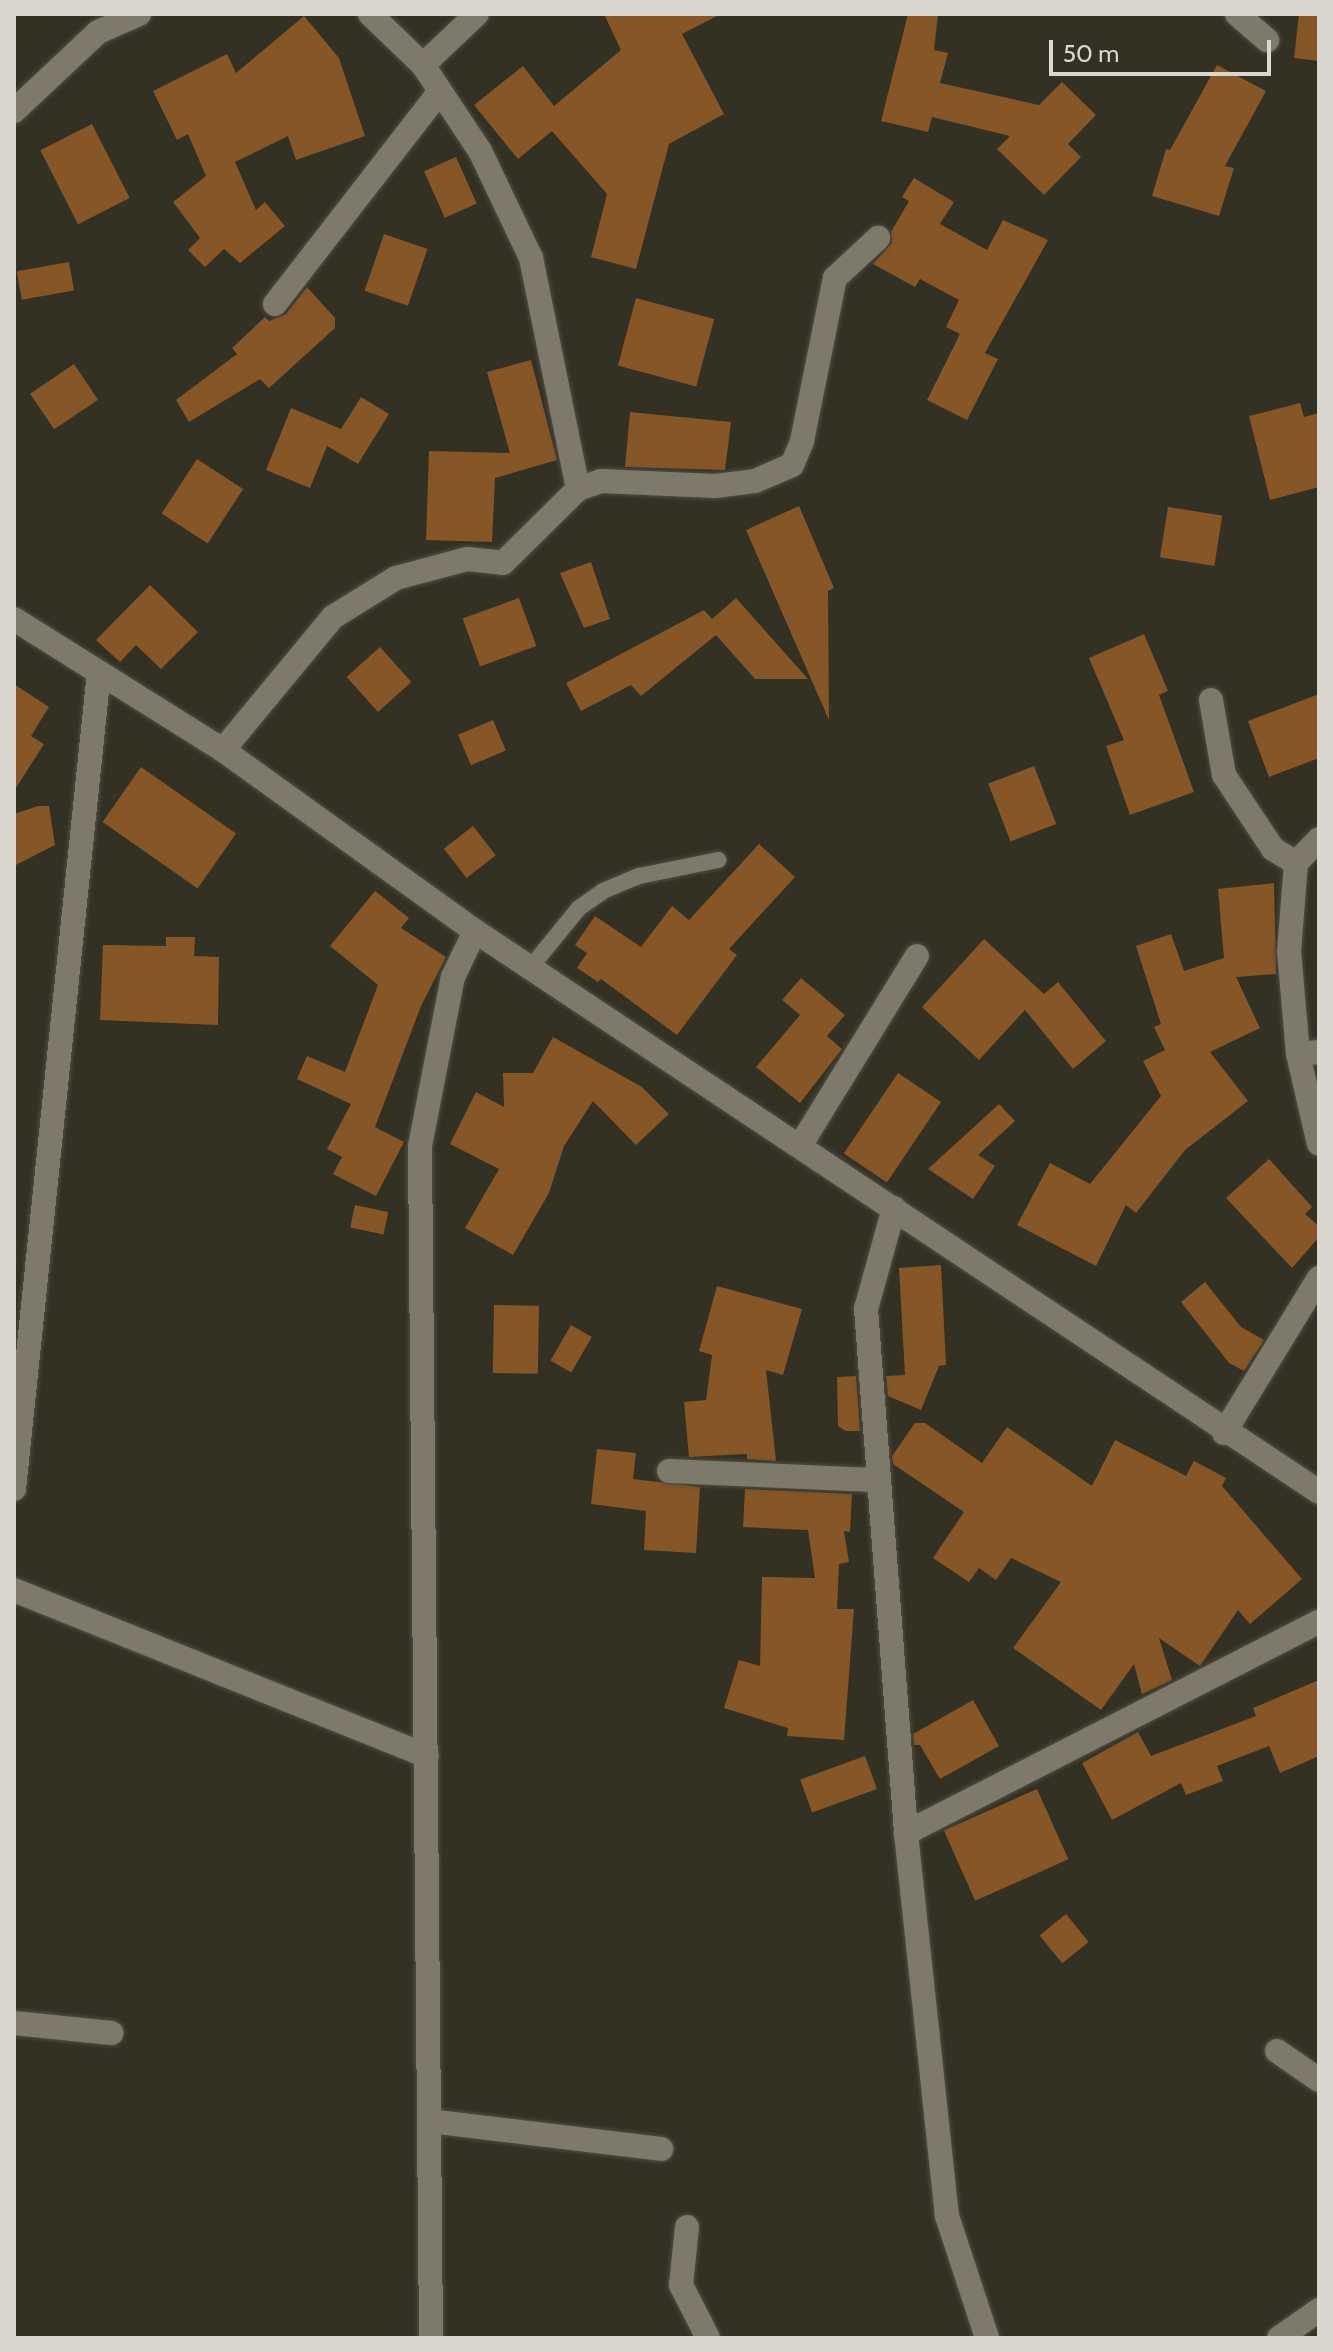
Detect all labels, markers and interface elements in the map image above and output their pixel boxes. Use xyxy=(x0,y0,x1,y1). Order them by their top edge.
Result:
scale bar xyxy=(1053,24,1275,74)
text: 50 m xyxy=(1063,39,1119,68)

